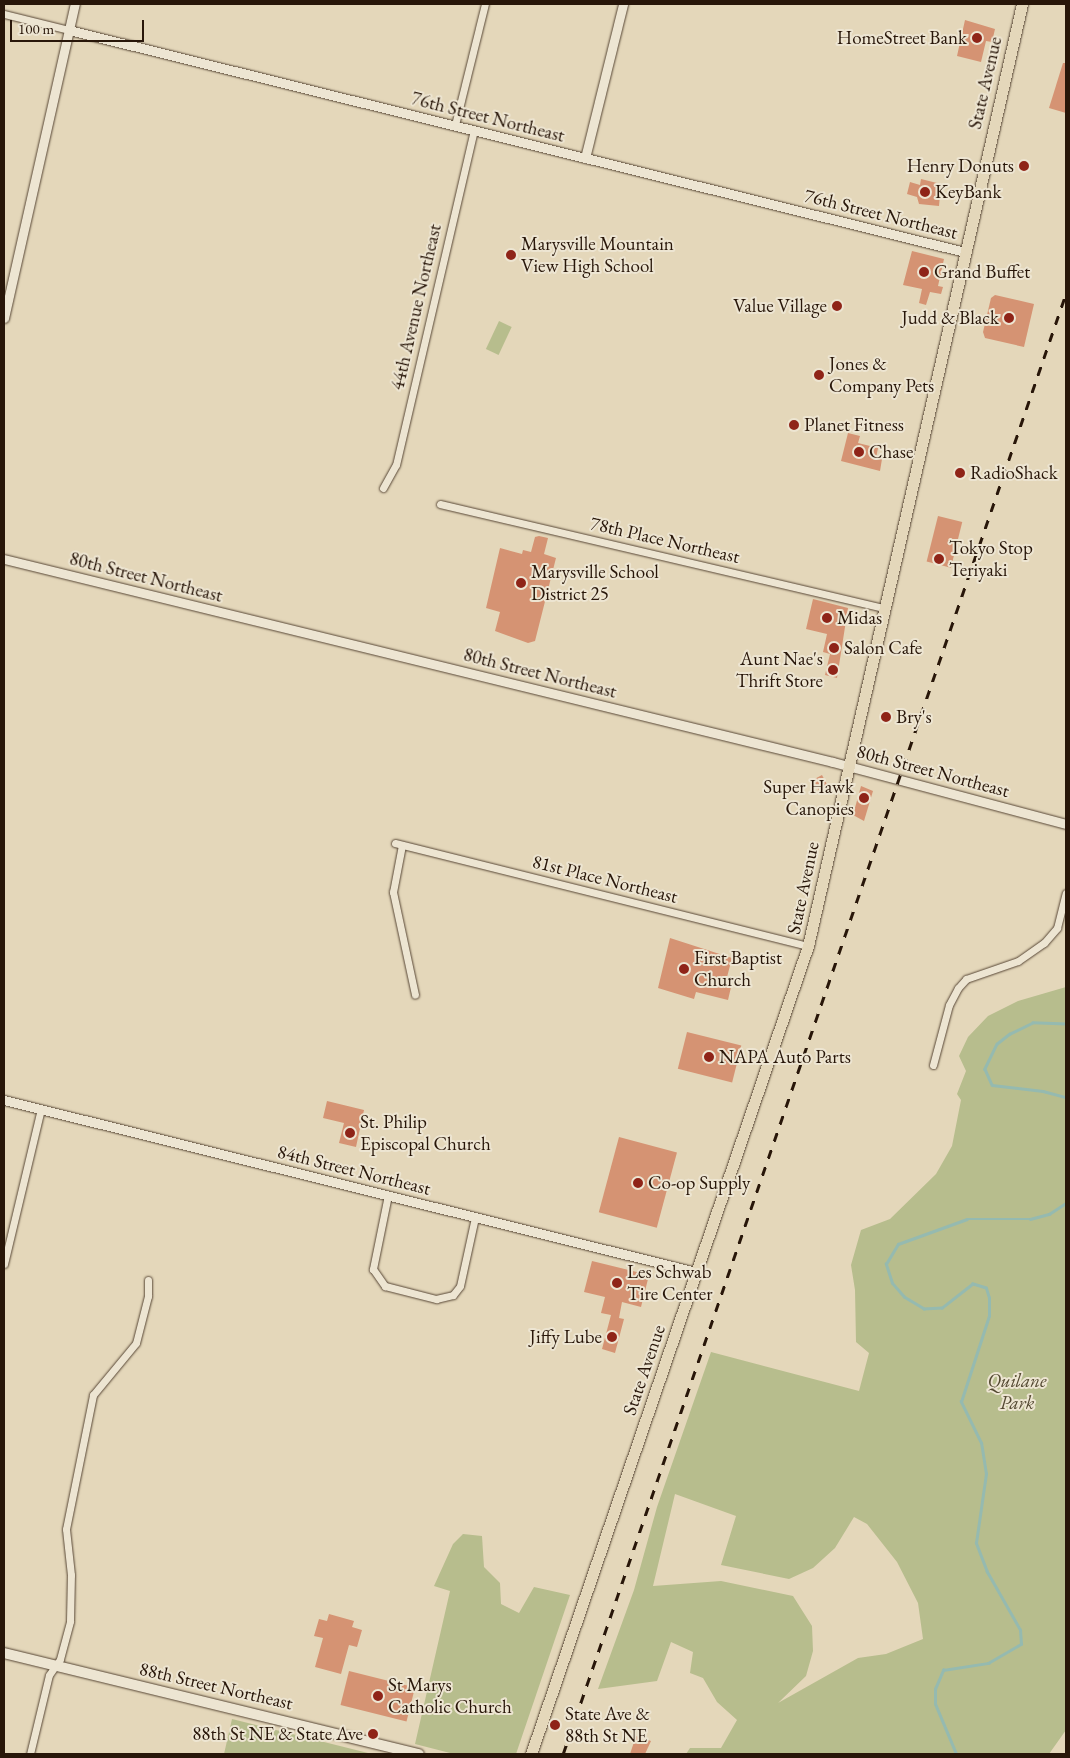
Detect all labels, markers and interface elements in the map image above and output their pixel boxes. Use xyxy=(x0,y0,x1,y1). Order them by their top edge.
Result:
scale bar xyxy=(12,10,146,42)
text: 100 m xyxy=(18,19,54,38)
place label: HomeStreet Bank xyxy=(837,27,967,49)
marker: HomeStreet Bank xyxy=(971,32,983,44)
street label: State Avenue xyxy=(963,35,1007,131)
street label: 76th Street Northeast xyxy=(409,87,567,147)
place label: Henry Donuts xyxy=(907,155,1014,177)
marker: Henry Donuts xyxy=(1018,160,1030,172)
place label: KeyBank xyxy=(935,181,1001,203)
street label: 76th Street Northeast xyxy=(802,184,960,244)
marker: KeyBank xyxy=(919,186,931,198)
street label: 44th Avenue Northeast xyxy=(386,222,446,392)
place label: Marysville Mountain View High School xyxy=(521,233,674,277)
marker: Marysville Mountain View High School xyxy=(505,249,517,261)
place label: Grand Buffet xyxy=(934,261,1030,283)
marker: Grand Buffet xyxy=(918,266,930,278)
place label: Value Village xyxy=(733,295,827,317)
marker: Value Village xyxy=(831,300,843,312)
place label: Judd & Black xyxy=(901,307,999,329)
marker: Judd & Black xyxy=(1003,312,1015,324)
place label: Jones & Company Pets xyxy=(829,353,934,397)
marker: Jones & Company Pets xyxy=(813,369,825,381)
place label: Planet Fitness xyxy=(804,414,904,436)
marker: Planet Fitness xyxy=(788,419,800,431)
place label: Chase xyxy=(869,441,913,463)
marker: Chase xyxy=(853,446,865,458)
place label: RadioShack xyxy=(970,462,1058,484)
marker: RadioShack xyxy=(954,467,966,479)
street label: 78th Place Northeast xyxy=(588,512,742,568)
place label: Tokyo Stop Teriyaki xyxy=(949,537,1033,581)
street label: 80th Street Northeast xyxy=(67,547,225,607)
marker: Tokyo Stop Teriyaki xyxy=(933,553,945,565)
place label: Marysville School District 25 xyxy=(531,561,659,605)
marker: Marysville School District 25 xyxy=(515,577,527,589)
place label: Midas xyxy=(837,607,882,629)
marker: Midas xyxy=(821,612,833,624)
place label: Salon Cafe xyxy=(844,637,922,659)
marker: Salon Cafe xyxy=(828,642,840,654)
street label: 80th Street Northeast xyxy=(461,643,619,703)
place label: Aunt Nae's Thrift Store xyxy=(736,648,823,692)
marker: Aunt Nae's Thrift Store xyxy=(827,664,839,676)
place label: Bry's xyxy=(896,706,932,728)
marker: Bry's xyxy=(880,711,892,723)
street label: 80th Street Northeast xyxy=(854,740,1012,802)
place label: Super Hawk Canopies xyxy=(763,776,854,820)
marker: Super Hawk Canopies xyxy=(858,792,870,804)
street label: State Avenue xyxy=(782,840,824,936)
street label: 81st Place Northeast xyxy=(530,850,680,908)
place label: First Baptist Church xyxy=(694,947,782,991)
marker: First Baptist Church xyxy=(678,963,690,975)
place label: NAPA Auto Parts xyxy=(719,1046,851,1068)
marker: NAPA Auto Parts xyxy=(703,1051,715,1063)
place label: St. Philip Episcopal Church xyxy=(360,1111,491,1155)
marker: St. Philip Episcopal Church xyxy=(344,1127,356,1139)
street label: 84th Street Northeast xyxy=(275,1140,433,1200)
place label: Co-op Supply xyxy=(648,1172,750,1194)
marker: Co-op Supply xyxy=(632,1177,644,1189)
place label: Les Schwab Tire Center xyxy=(627,1261,713,1305)
marker: Les Schwab Tire Center xyxy=(611,1277,623,1289)
street label: State Avenue xyxy=(618,1322,670,1418)
place label: Jiffy Lube xyxy=(530,1326,602,1348)
marker: Jiffy Lube xyxy=(606,1331,618,1343)
park label: Quilane Park xyxy=(988,1370,1046,1414)
street label: 88th Street Northeast xyxy=(137,1657,295,1715)
place label: St Marys Catholic Church xyxy=(388,1674,512,1718)
marker: St Marys Catholic Church xyxy=(372,1690,384,1702)
place label: State Ave & 88th St NE xyxy=(565,1703,650,1747)
marker: State Ave & 88th St NE xyxy=(549,1719,561,1731)
place label: 88th St NE & State Ave xyxy=(192,1723,363,1745)
marker: 88th St NE & State Ave xyxy=(367,1728,379,1740)

